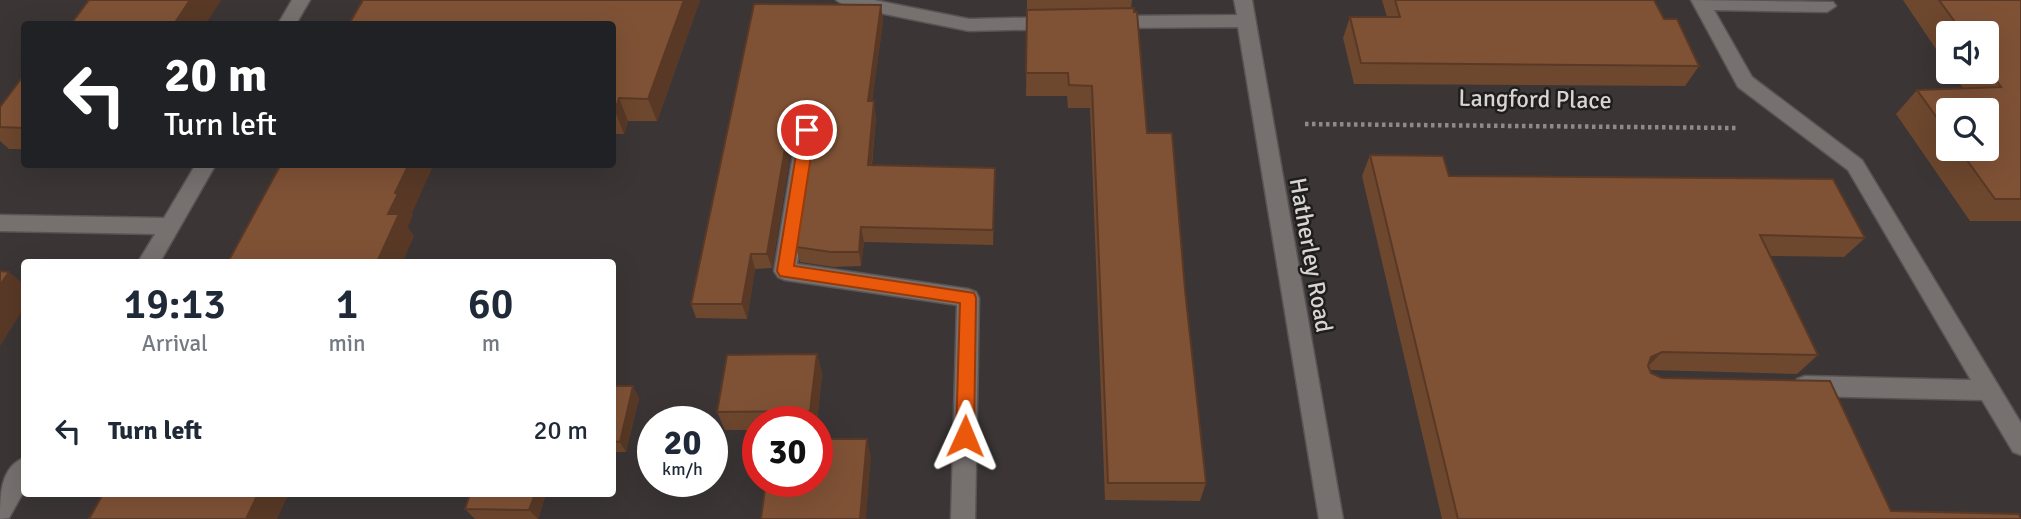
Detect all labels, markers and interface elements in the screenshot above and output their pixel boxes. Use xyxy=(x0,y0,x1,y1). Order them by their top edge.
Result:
map controls xyxy=(1936,21,1999,161)
button: sound xyxy=(1936,21,1999,84)
text: 20 m xyxy=(164,45,267,105)
icon: left xyxy=(49,49,140,140)
street label: Langford Place xyxy=(1458,83,1612,115)
button: search xyxy=(1936,98,1999,161)
pin xyxy=(777,100,837,160)
text: Turn left xyxy=(164,105,277,144)
icon: arrive xyxy=(788,111,826,149)
street label: Hatherley Road xyxy=(1283,175,1339,335)
text: 19:13 xyxy=(123,279,226,330)
text: 1 xyxy=(336,279,358,330)
text: 60 xyxy=(468,279,513,330)
text: Arrival xyxy=(142,329,208,358)
text: min xyxy=(329,329,366,358)
text: m xyxy=(482,329,500,358)
position arrow xyxy=(928,399,1002,473)
speed limit sign: 30 xyxy=(742,406,833,497)
icon: left xyxy=(49,412,87,450)
text: Turn left xyxy=(108,415,202,447)
text: 20 m xyxy=(533,415,588,447)
text: 20 xyxy=(664,421,701,464)
text: km/h xyxy=(662,458,703,480)

